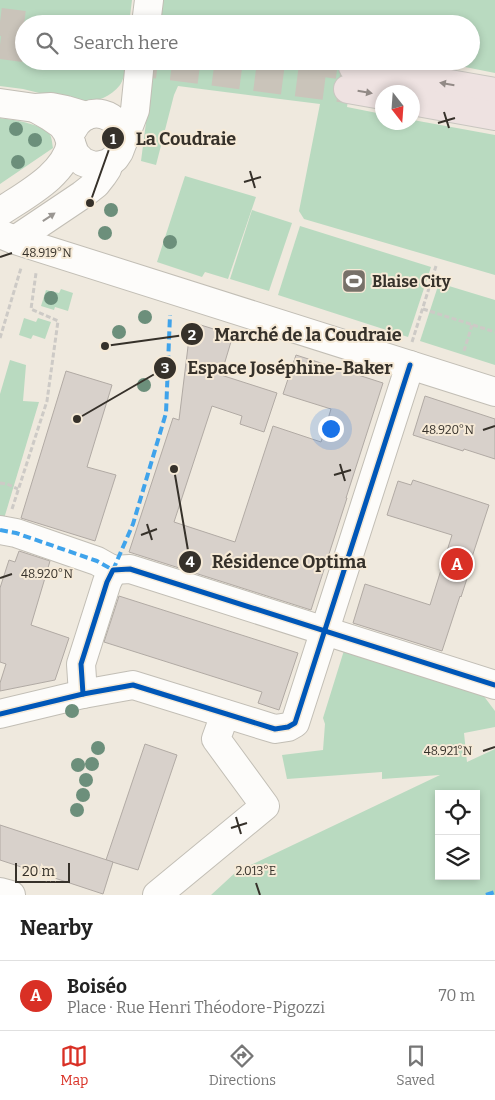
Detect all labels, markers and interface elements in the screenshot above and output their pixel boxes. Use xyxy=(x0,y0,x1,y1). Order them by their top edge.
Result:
search box xyxy=(15,15,480,70)
icon: search xyxy=(33,29,61,57)
text: Search here xyxy=(73,31,178,54)
one-way arrow xyxy=(439,79,455,87)
north arrow xyxy=(375,85,420,130)
one-way arrow xyxy=(357,88,373,96)
callout: La Coudraie xyxy=(100,122,246,155)
text: La Coudraie xyxy=(136,128,236,150)
text: 1 xyxy=(110,130,117,148)
one-way arrow xyxy=(42,213,56,222)
text: 48.919°N xyxy=(22,246,72,260)
sports icon: Blaise City xyxy=(341,268,367,294)
place label: Blaise City xyxy=(372,272,451,291)
callout: Marché de la Coudraie xyxy=(179,318,412,351)
text: Marché de la Coudraie xyxy=(214,324,402,346)
text: 2 xyxy=(188,326,196,344)
callout: Espace Joséphine-Baker xyxy=(153,351,403,384)
text: Espace Joséphine-Baker xyxy=(187,357,393,379)
text: 3 xyxy=(161,359,169,377)
your location xyxy=(318,416,344,442)
text: 48.920°N xyxy=(422,423,474,437)
callout: Résidence Optima xyxy=(177,545,377,578)
pin: A xyxy=(441,545,473,583)
text: Résidence Optima xyxy=(212,551,366,573)
text: 4 xyxy=(185,553,195,571)
text: 48.920°N xyxy=(21,567,73,581)
text: 48.921°N xyxy=(424,744,473,758)
map controls xyxy=(435,790,480,880)
button: locate xyxy=(435,790,480,835)
button: layers xyxy=(435,835,480,880)
scale bar xyxy=(15,860,70,883)
text: 20 m xyxy=(22,863,55,880)
text: 2.013°E xyxy=(236,864,276,878)
text: Nearby xyxy=(20,915,93,941)
text: Boiséo xyxy=(67,975,127,998)
text: A xyxy=(30,986,42,1005)
text: 70 m xyxy=(439,986,475,1005)
text: Place · Rue Henri Théodore-Pigozzi xyxy=(67,998,325,1017)
tab: Map xyxy=(60,1042,88,1089)
tab: Directions xyxy=(209,1042,276,1089)
tab: Saved xyxy=(396,1042,435,1089)

